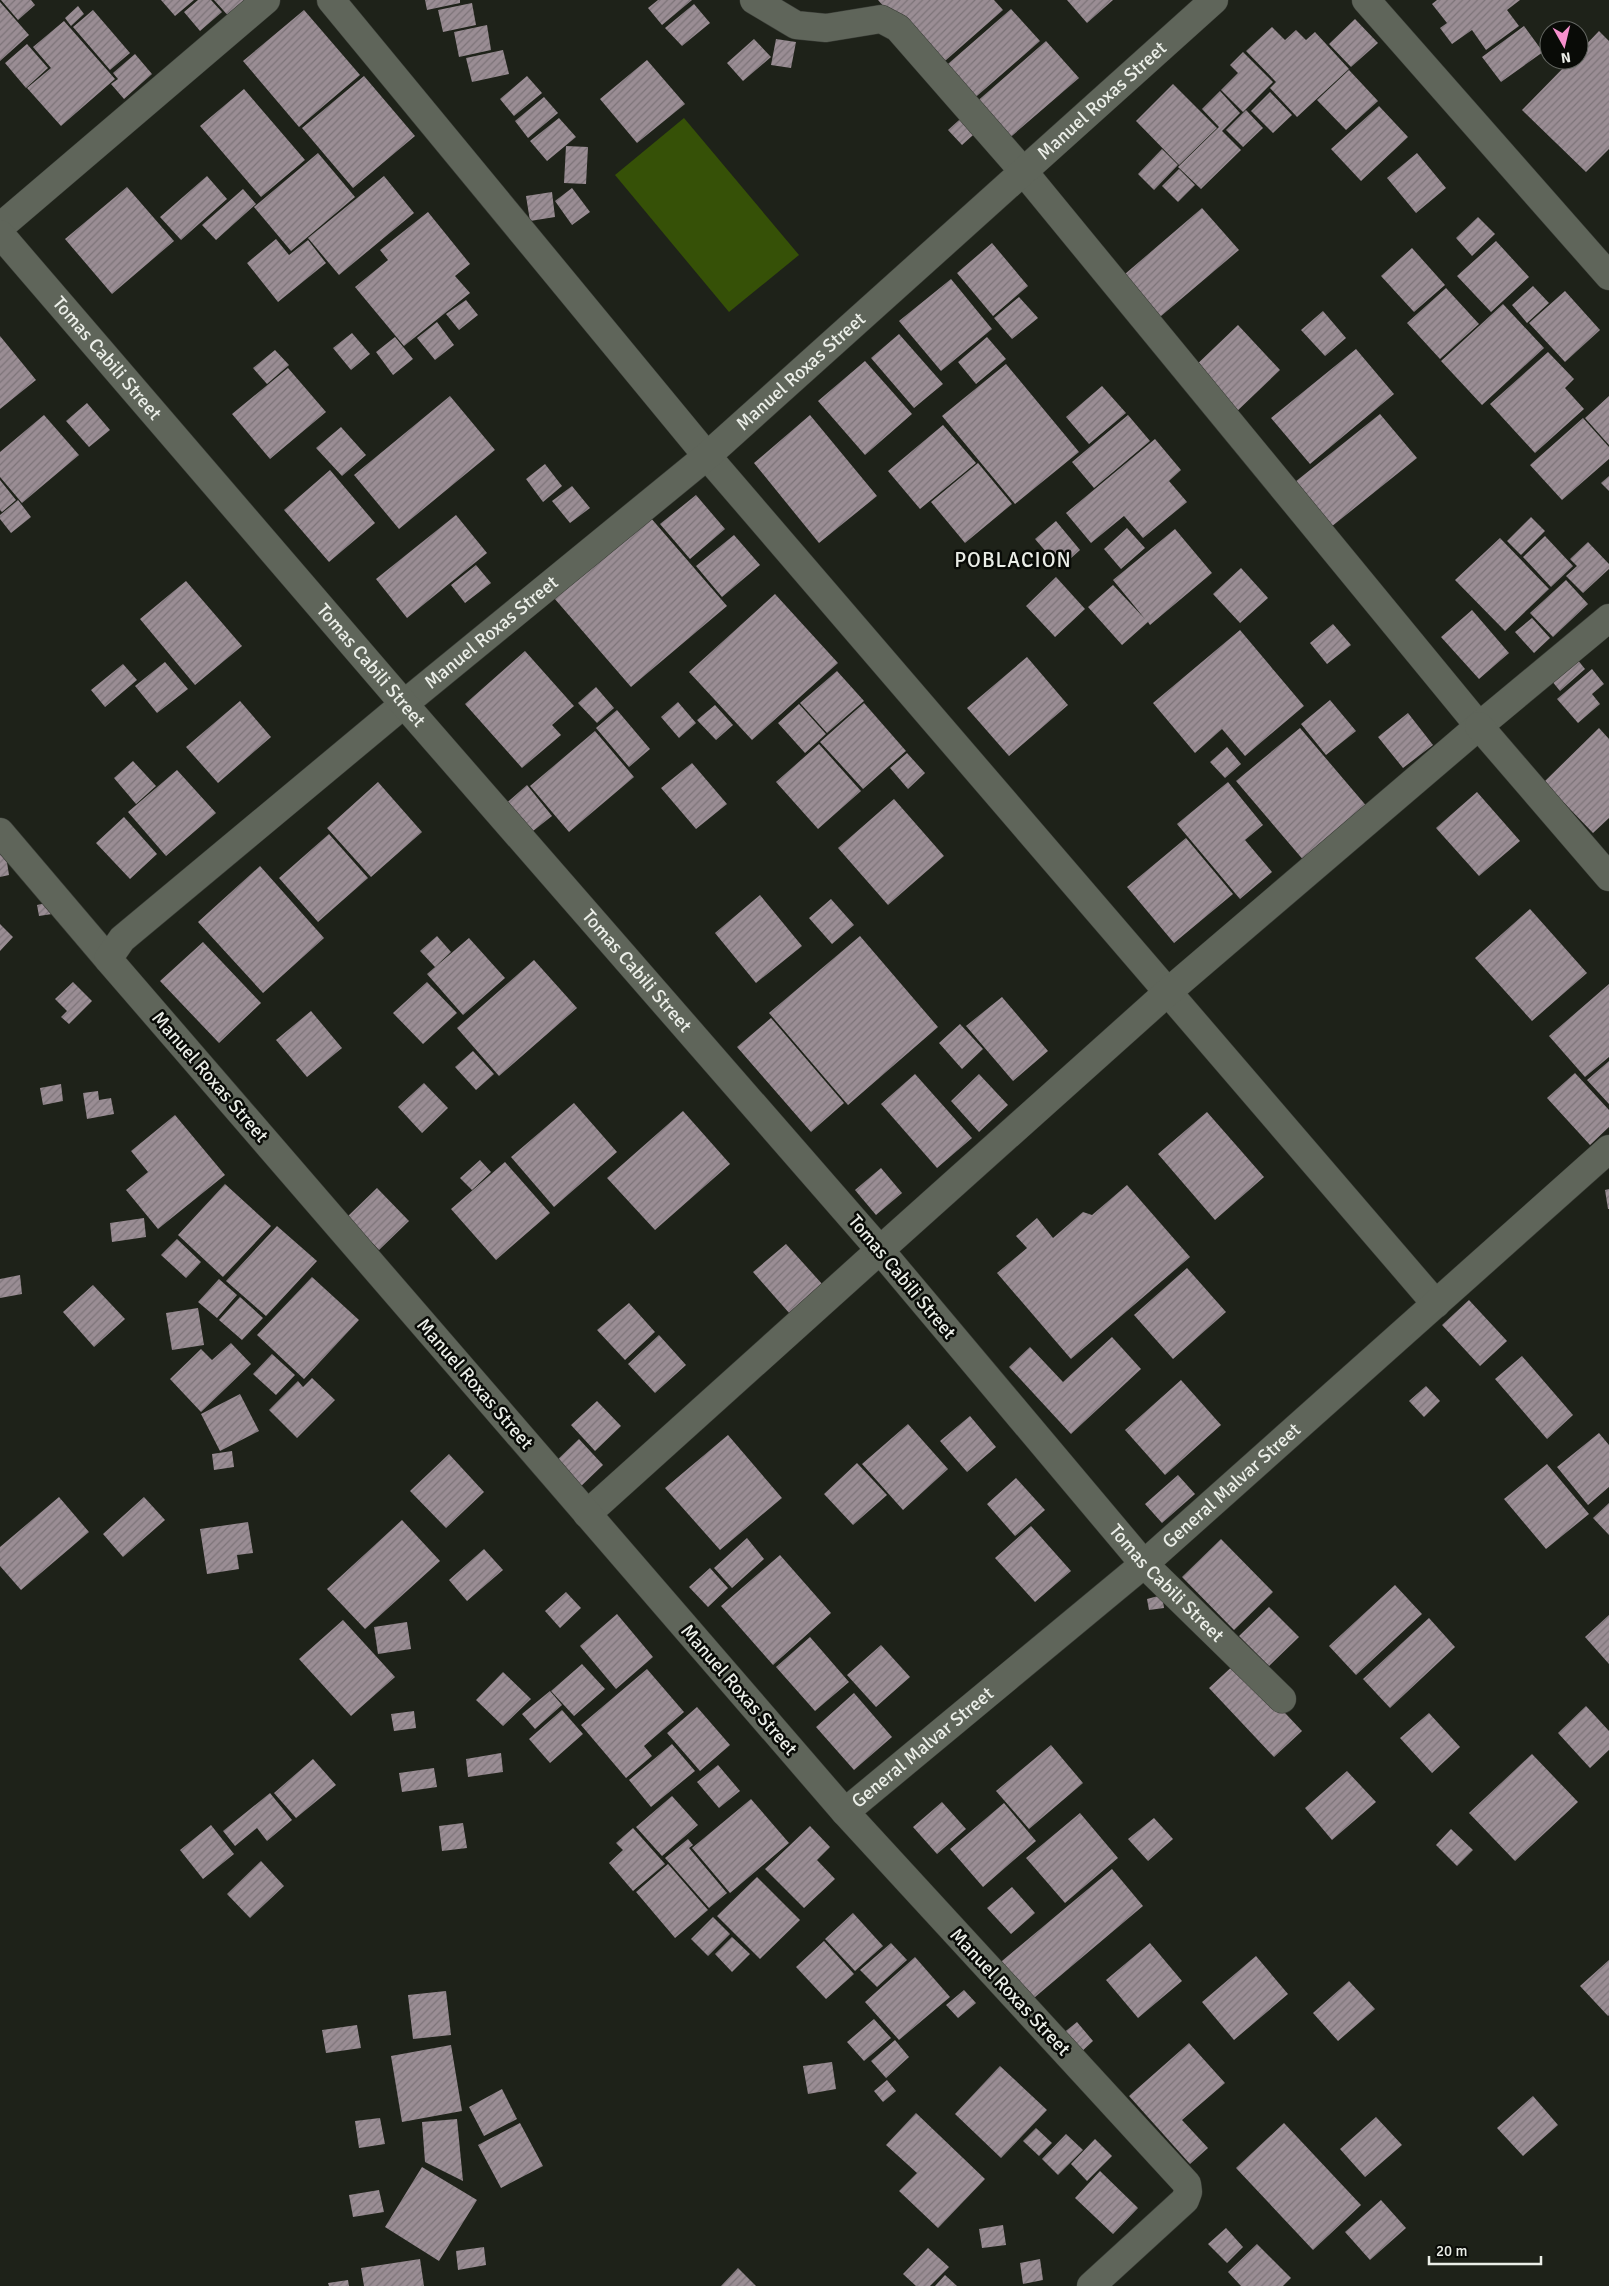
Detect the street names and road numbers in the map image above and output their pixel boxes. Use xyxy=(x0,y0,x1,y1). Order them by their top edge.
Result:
street label: Manuel Roxas Street xyxy=(1032,36,1172,165)
street label: Tomas Cabili Street xyxy=(47,292,167,425)
street label: Manuel Roxas Street xyxy=(731,307,871,436)
street label: Manuel Roxas Street xyxy=(420,570,563,694)
street label: Tomas Cabili Street xyxy=(311,599,431,732)
street label: Tomas Cabili Street xyxy=(577,904,697,1038)
street label: Manuel Roxas Street xyxy=(147,1007,274,1148)
street label: Tomas Cabili Street xyxy=(843,1210,961,1344)
street label: Manuel Roxas Street xyxy=(412,1314,539,1455)
street label: General Malvar Street xyxy=(1158,1418,1306,1554)
street label: Tomas Cabili Street xyxy=(1104,1519,1229,1648)
street label: Manuel Roxas Street xyxy=(676,1620,803,1761)
street label: General Malvar Street xyxy=(847,1681,999,1813)
street label: Manuel Roxas Street xyxy=(945,1923,1076,2061)

